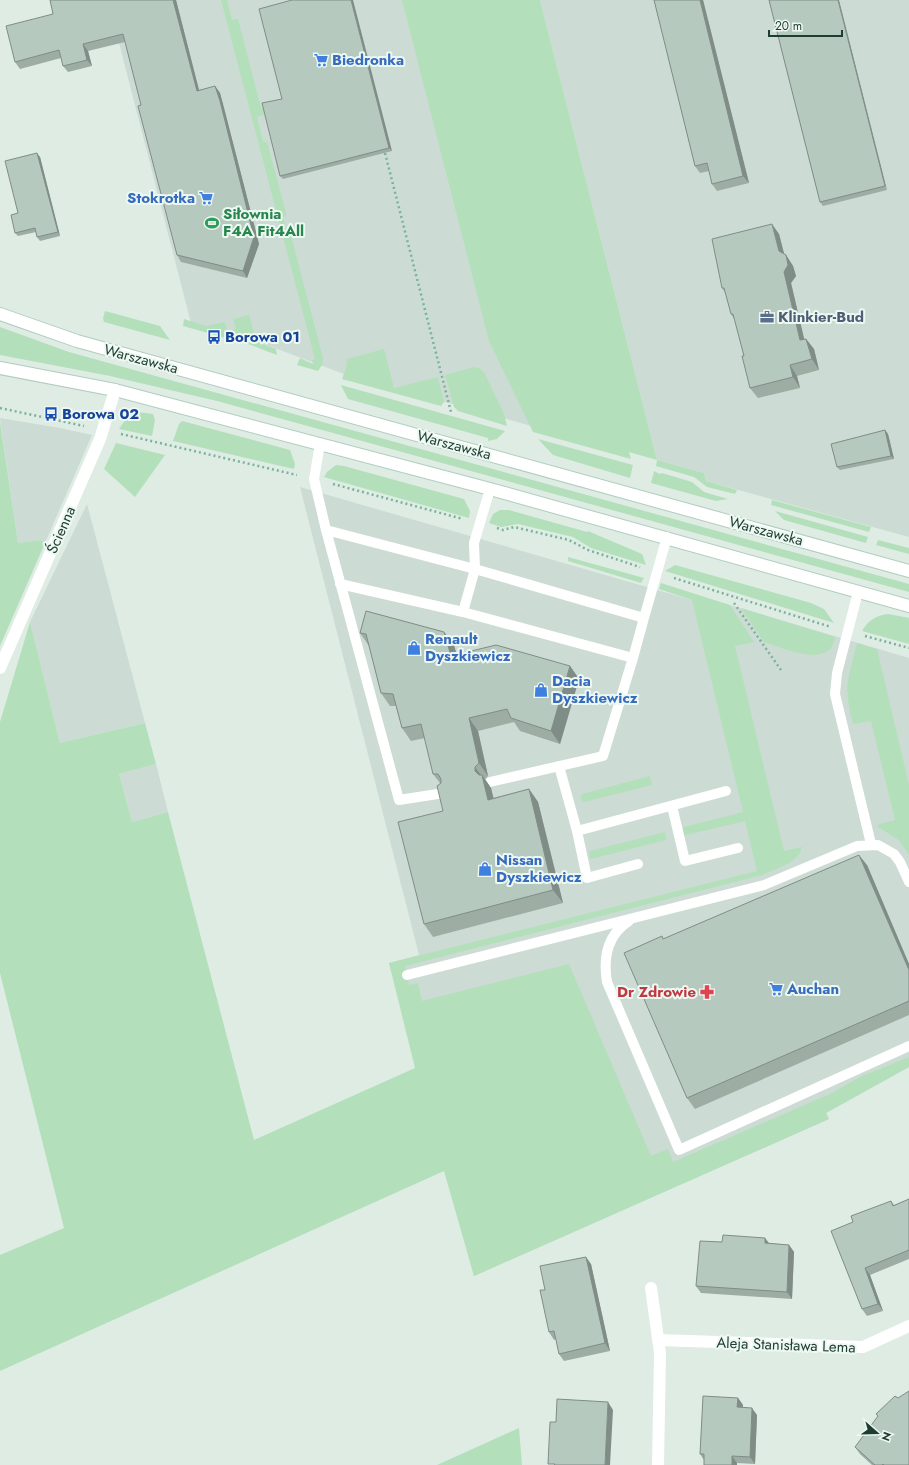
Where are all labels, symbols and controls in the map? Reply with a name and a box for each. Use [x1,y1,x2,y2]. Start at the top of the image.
scale bar [769,12,842,38]
text: 20 m [775,17,802,35]
place label: Biedronka [332,49,404,71]
supermarket icon: Biedronka [313,52,329,68]
place label: Stokrotka [127,187,195,209]
supermarket icon: Stokrotka [198,190,214,206]
place label: Siłownia F4A Fit4All [223,203,304,242]
sports icon: Siłownia F4A Fit4All [204,215,220,231]
place label: Klinkier-Bud [778,306,864,328]
office icon: Klinkier-Bud [759,309,775,325]
place label: Borowa 01 [225,326,300,348]
bus stop icon: Borowa 01 [206,329,222,345]
street label: Warszawska [102,339,180,379]
place label: Borowa 02 [62,403,139,425]
bus stop icon: Borowa 02 [43,406,59,422]
street label: Warszawska [415,425,493,465]
street label: Ścienna [41,503,81,557]
street label: Warszawska [727,511,805,551]
place label: Renault Dyszkiewicz [425,628,511,667]
shop icon: Renault Dyszkiewicz [406,640,422,656]
place label: Dacia Dyszkiewicz [552,670,638,709]
shop icon: Dacia Dyszkiewicz [533,682,549,698]
place label: Nissan Dyszkiewicz [496,849,582,888]
shop icon: Nissan Dyszkiewicz [477,861,493,877]
place label: Auchan [786,978,839,1000]
place label: Dr Zdrowie [617,981,696,1003]
supermarket icon: Auchan [768,981,784,997]
pharmacy icon: Dr Zdrowie [699,984,715,1000]
street label: Aleja Stanisława Lema [716,1332,856,1358]
north arrow [857,1413,897,1453]
text: N [877,1430,895,1443]

